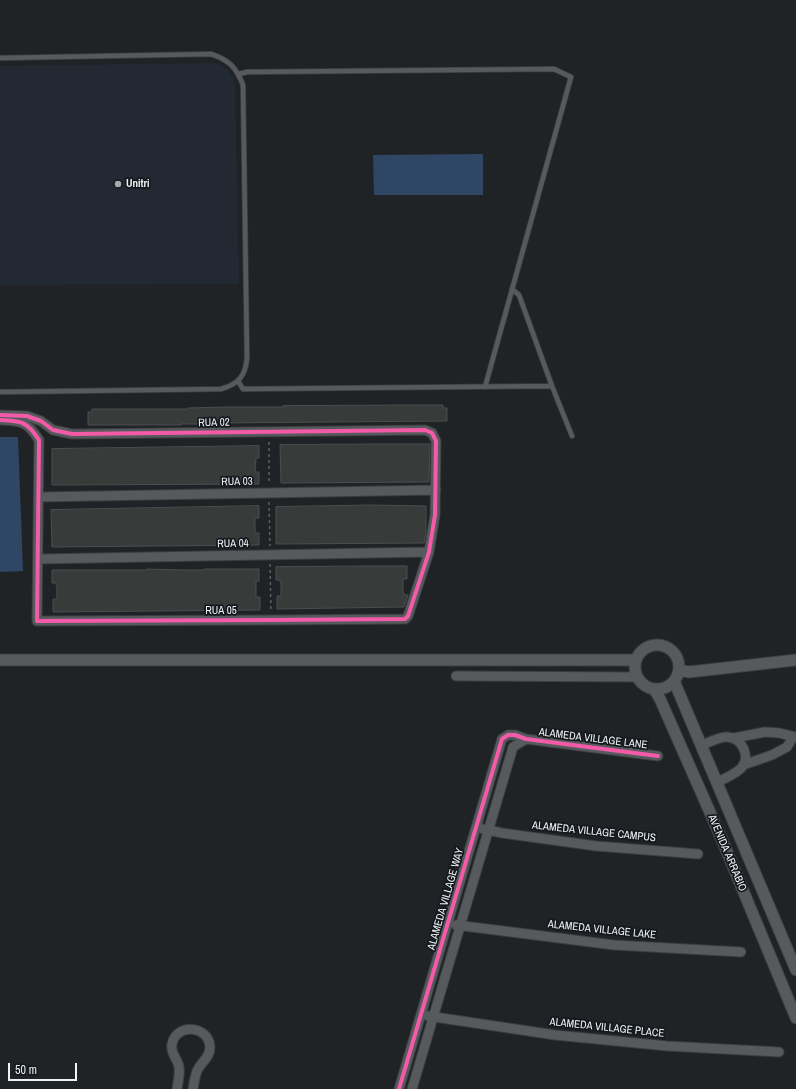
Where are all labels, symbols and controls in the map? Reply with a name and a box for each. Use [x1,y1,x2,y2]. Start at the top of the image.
place label: Unitri [126,177,150,191]
marker: Unitri [113,179,123,189]
street label: RUA 02 [198,416,230,430]
street label: RUA 03 [221,475,253,489]
street label: RUA 04 [217,537,249,551]
street label: RUA 05 [205,604,237,618]
street label: ALAMEDA VILLAGE LANE [538,726,648,752]
street label: AVENIDA ARRABIO [705,813,749,893]
street label: ALAMEDA VILLAGE CAMPUS [531,819,657,845]
street label: ALAMEDA VILLAGE WAY [425,847,467,951]
street label: ALAMEDA VILLAGE LAKE [547,918,657,942]
street label: ALAMEDA VILLAGE PLACE [549,1015,665,1041]
scale bar [10,1055,79,1081]
text: 50 m [15,1062,37,1078]

